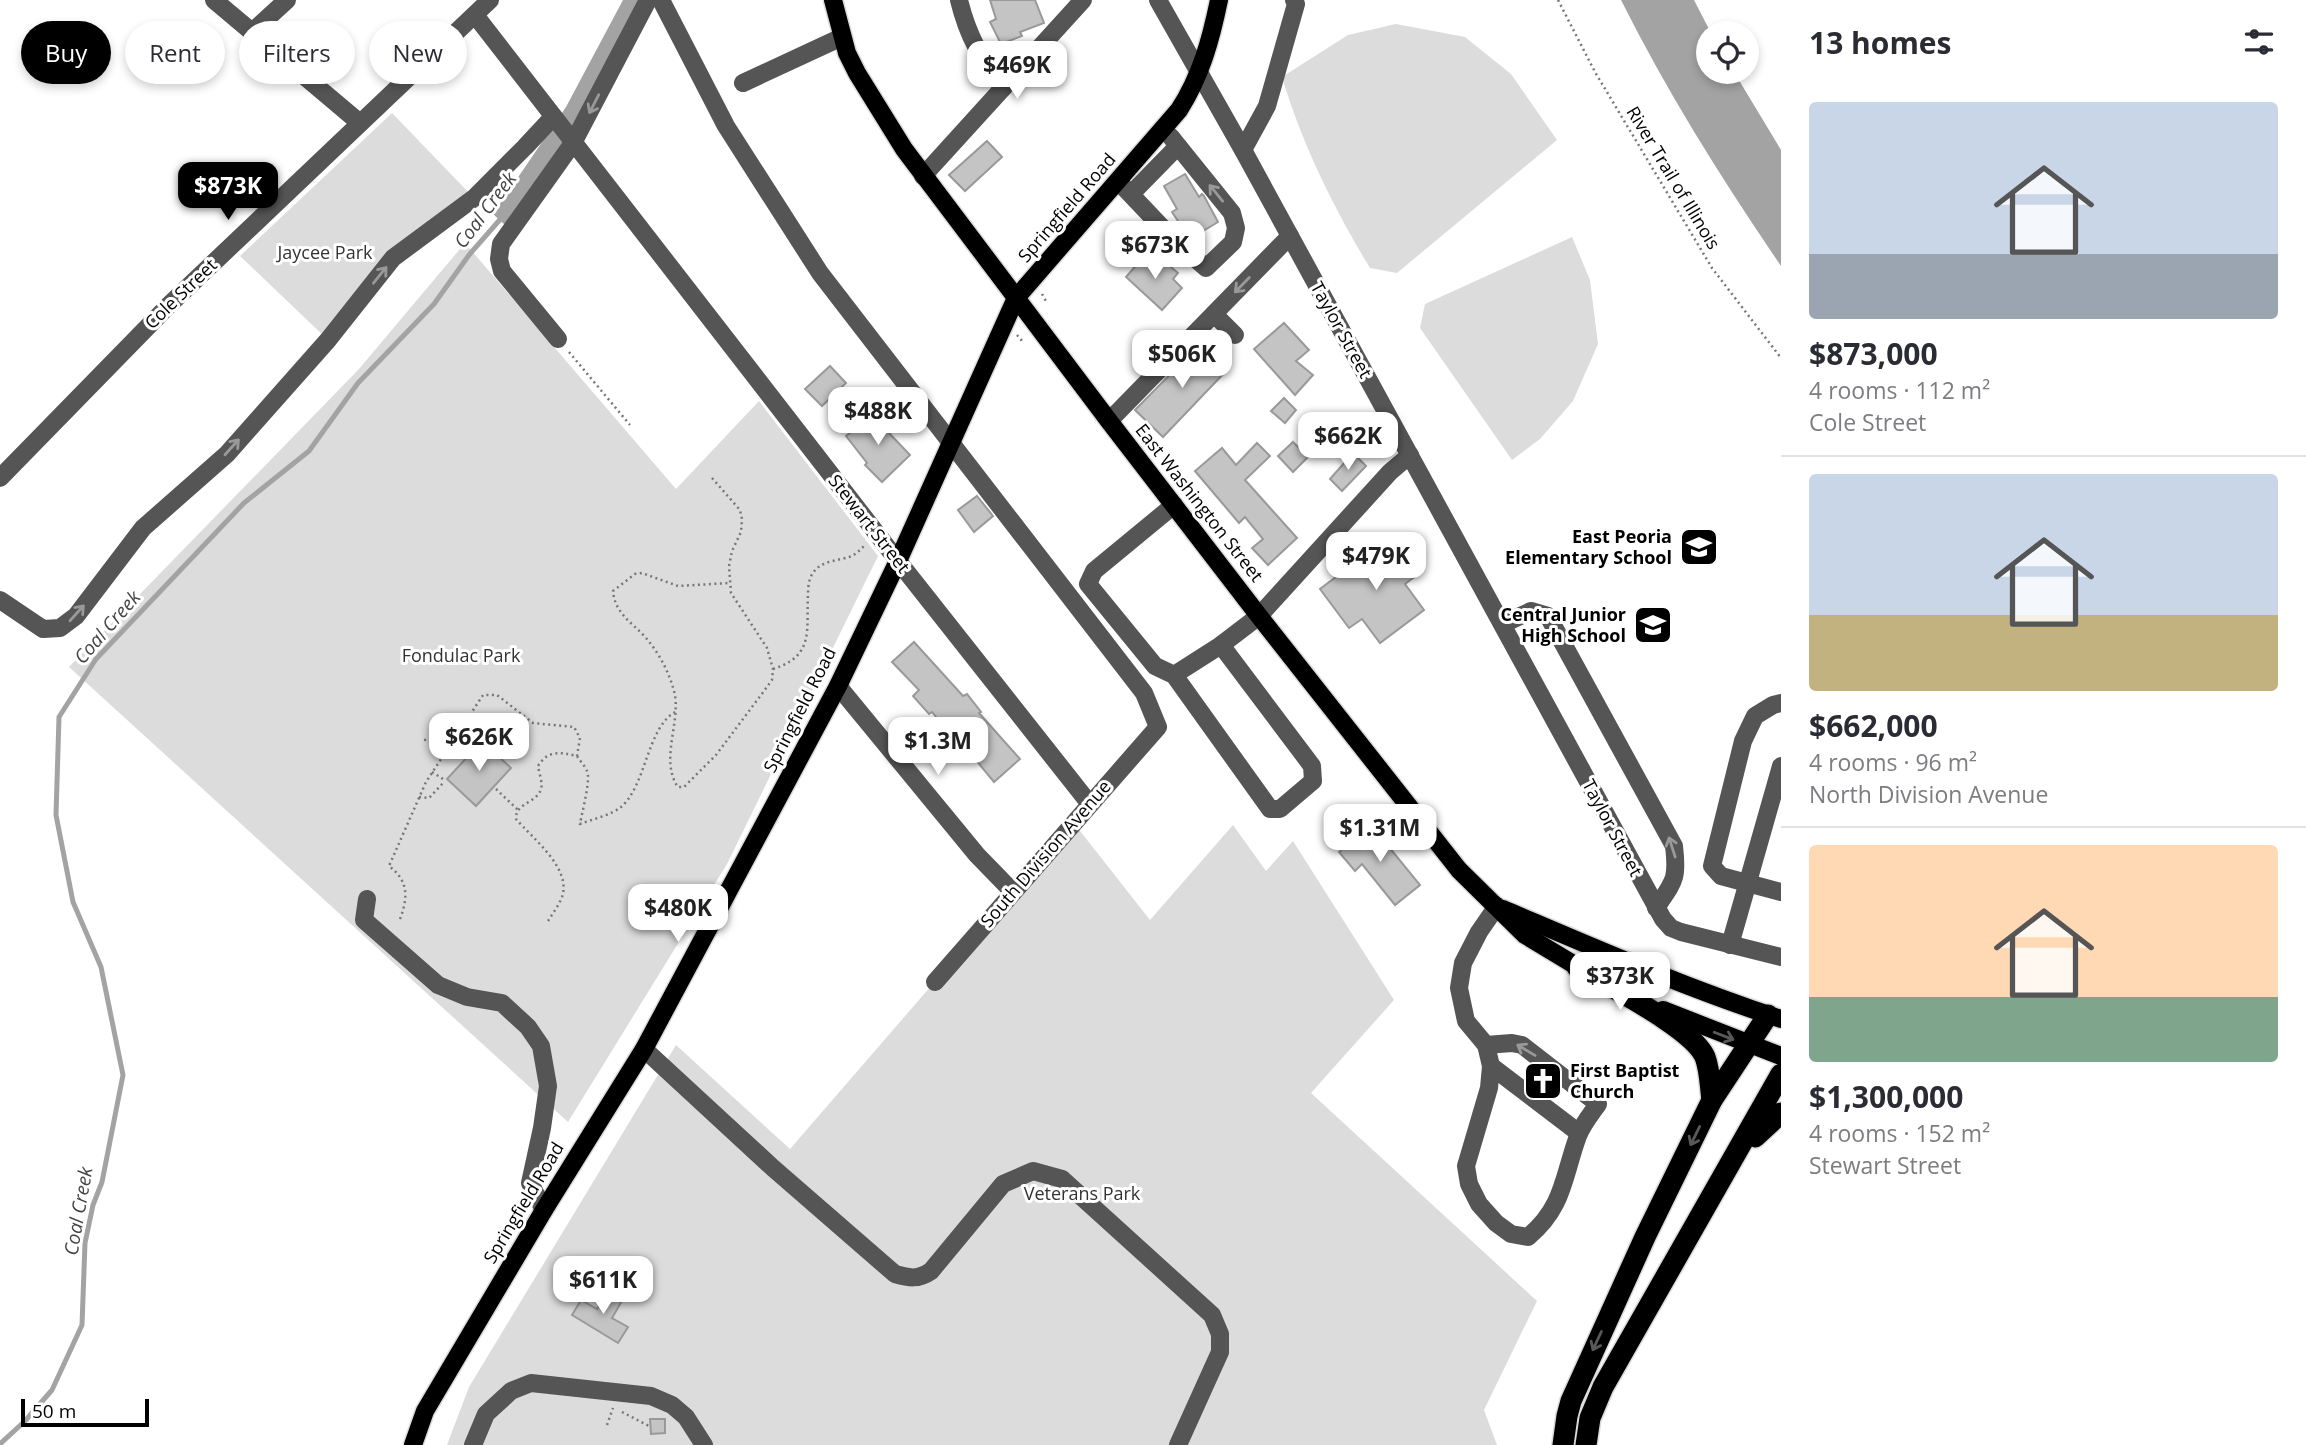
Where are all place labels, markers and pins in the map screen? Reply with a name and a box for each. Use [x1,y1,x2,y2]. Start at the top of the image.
pin: $469K [968,42,1066,101]
pin: $873K [179,162,277,222]
pin: $673K [1106,222,1204,281]
pin: $506K [1133,330,1231,390]
pin: $488K [829,388,927,447]
pin: $662K [1299,412,1397,472]
place label: East Peoria Elementary School [1505,524,1672,569]
school or university icon: East Peoria Elementary School [1678,526,1720,568]
pin: $479K [1327,532,1425,592]
place label: Central Junior High School [1501,602,1626,647]
school or university icon: Central Junior High School [1632,604,1674,646]
pin: $626K [430,714,528,773]
pin: $1.3M [889,718,987,777]
pin: $1.31M [1323,804,1437,864]
pin: $480K [629,884,727,944]
pin: $373K [1571,953,1669,1012]
place label: First Baptist Church [1570,1058,1680,1103]
church icon: First Baptist Church [1522,1060,1564,1102]
pin: $611K [554,1256,652,1316]

